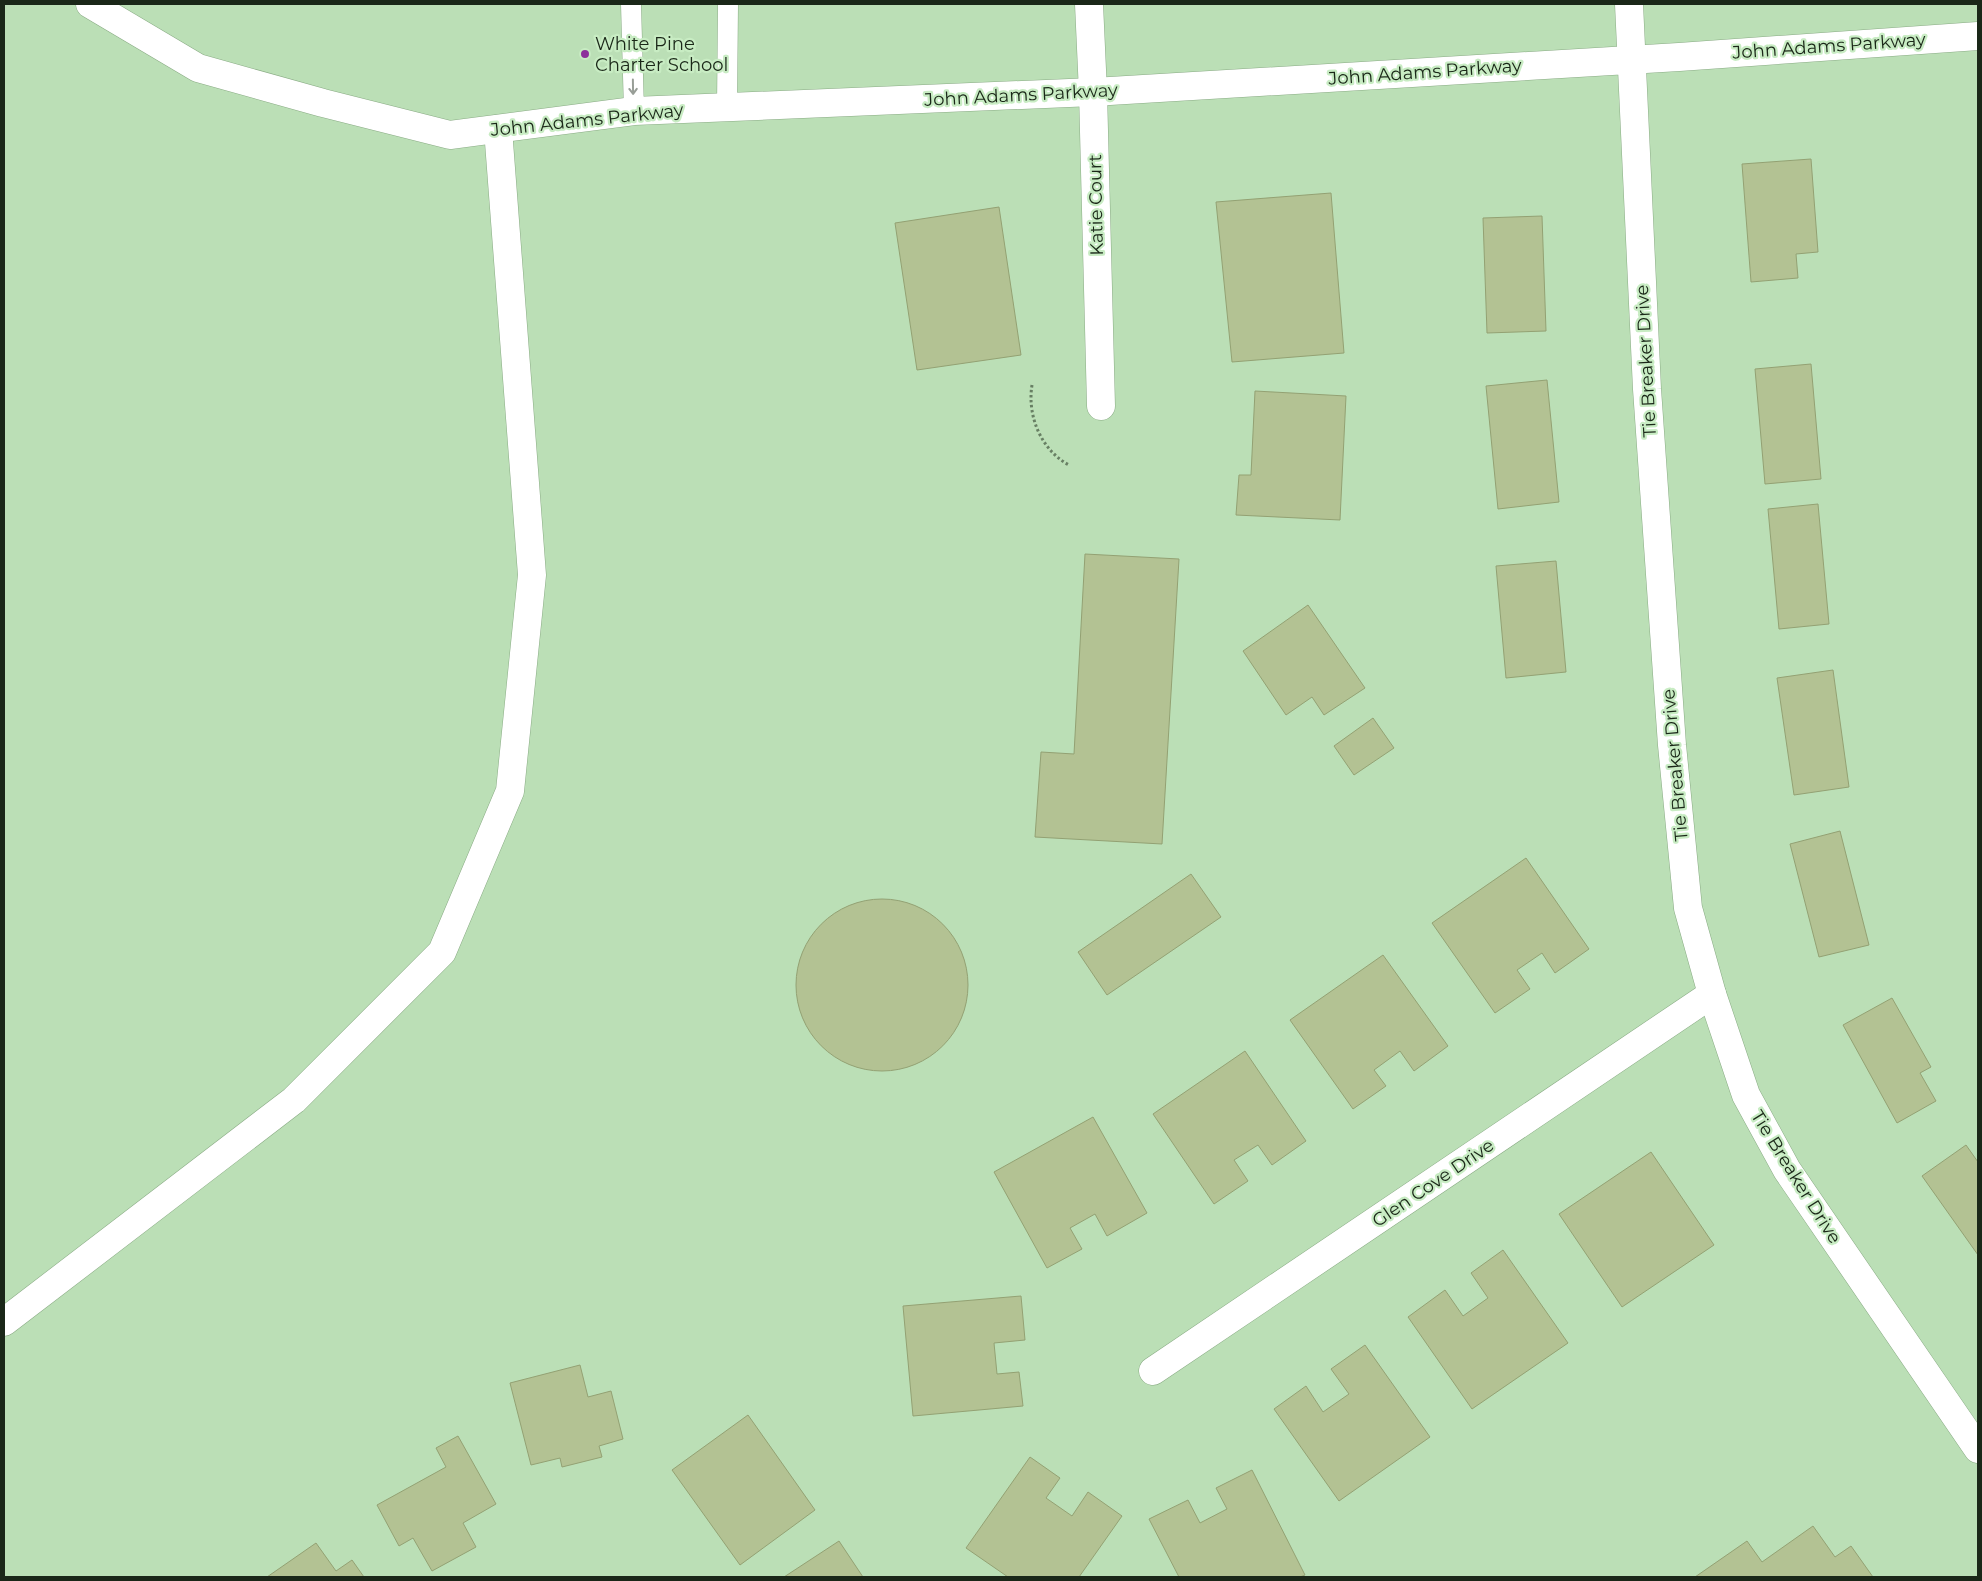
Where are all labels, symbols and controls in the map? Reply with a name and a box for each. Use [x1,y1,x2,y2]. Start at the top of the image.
street label: John Adams Parkway [1731,28,1927,64]
place label: White Pine Charter School [595,33,728,76]
marker: White Pine Charter School [579,48,591,60]
street label: John Adams Parkway [1327,54,1523,90]
one-way arrow [628,79,638,95]
street label: John Adams Parkway [923,79,1119,111]
street label: John Adams Parkway [489,99,685,141]
street label: Katie Court [1084,154,1108,256]
street label: Tie Breaker Drive [1631,284,1661,438]
street label: Tie Breaker Drive [1657,688,1693,842]
street label: Tie Breaker Drive [1746,1106,1846,1248]
street label: Glen Cove Drive [1368,1134,1498,1232]

